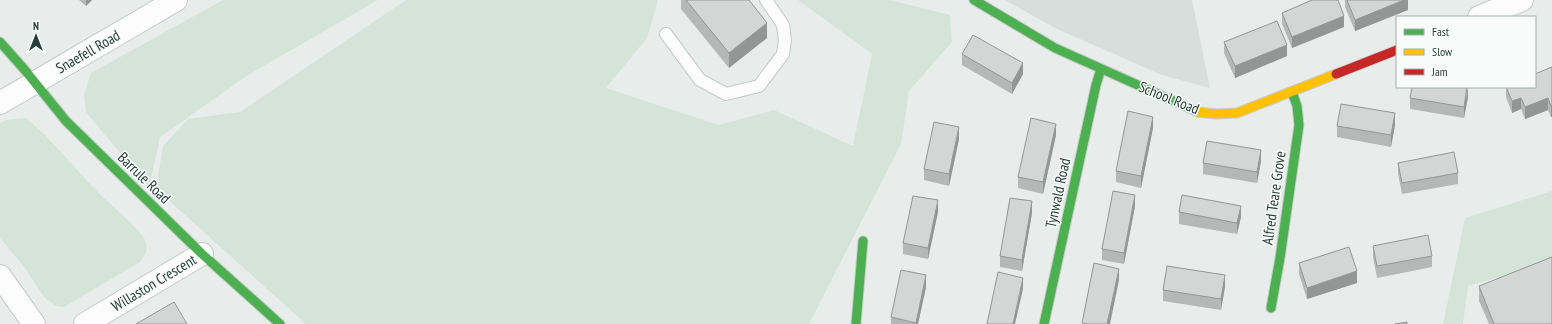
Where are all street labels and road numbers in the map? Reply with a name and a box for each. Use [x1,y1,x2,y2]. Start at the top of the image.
street label: Snaefell Road [52,26,123,78]
street label: School Road [1136,77,1202,118]
street label: Barrule Road [114,148,175,207]
street label: Alfred Teare Grove [1258,150,1290,246]
street label: Tynwald Road [1041,156,1074,230]
street label: Willaston Crescent [108,250,200,315]

